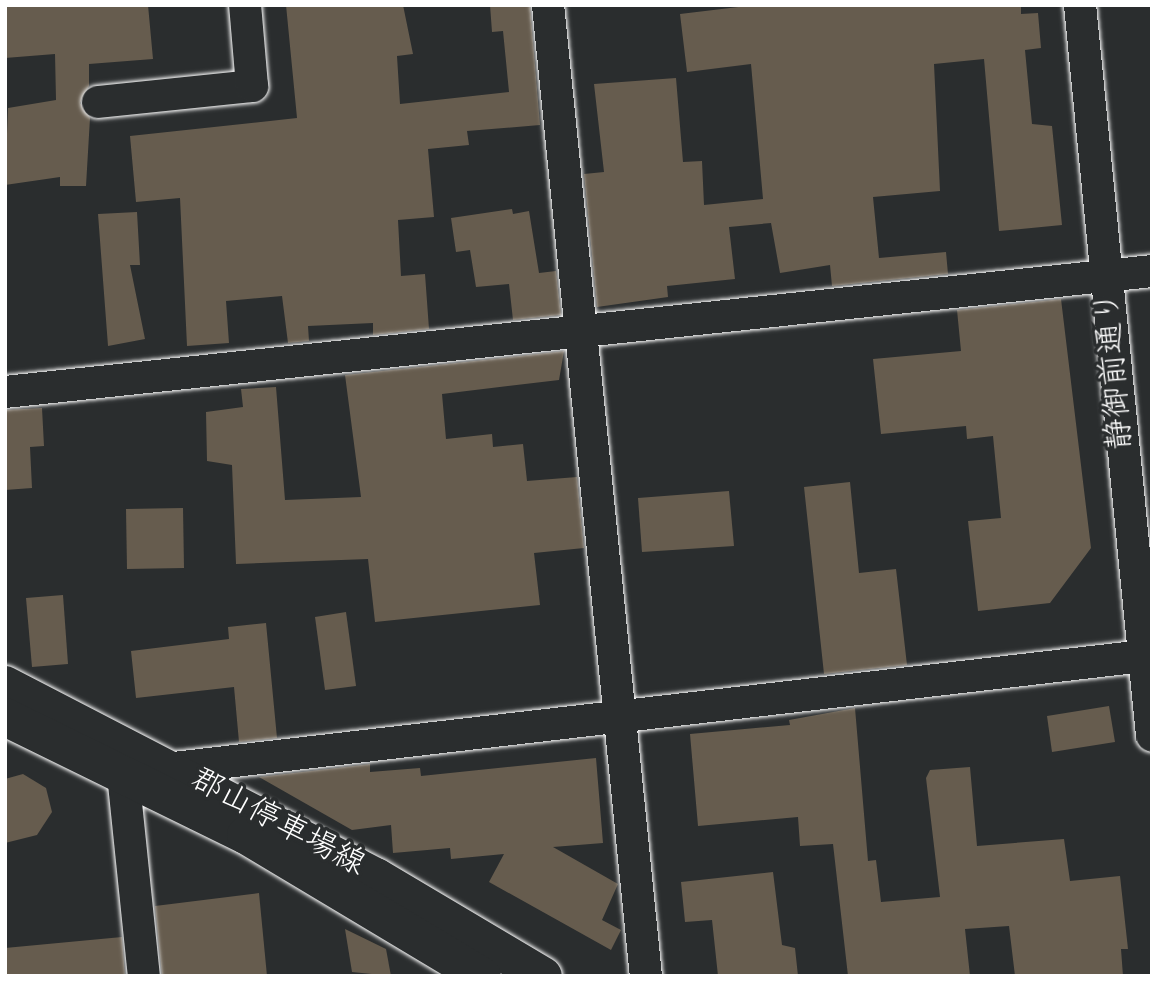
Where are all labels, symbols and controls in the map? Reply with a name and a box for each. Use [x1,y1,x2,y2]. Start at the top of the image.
street label: 静御前通り [1090,289,1142,451]
street label: 郡山停車場線 [183,762,371,886]

